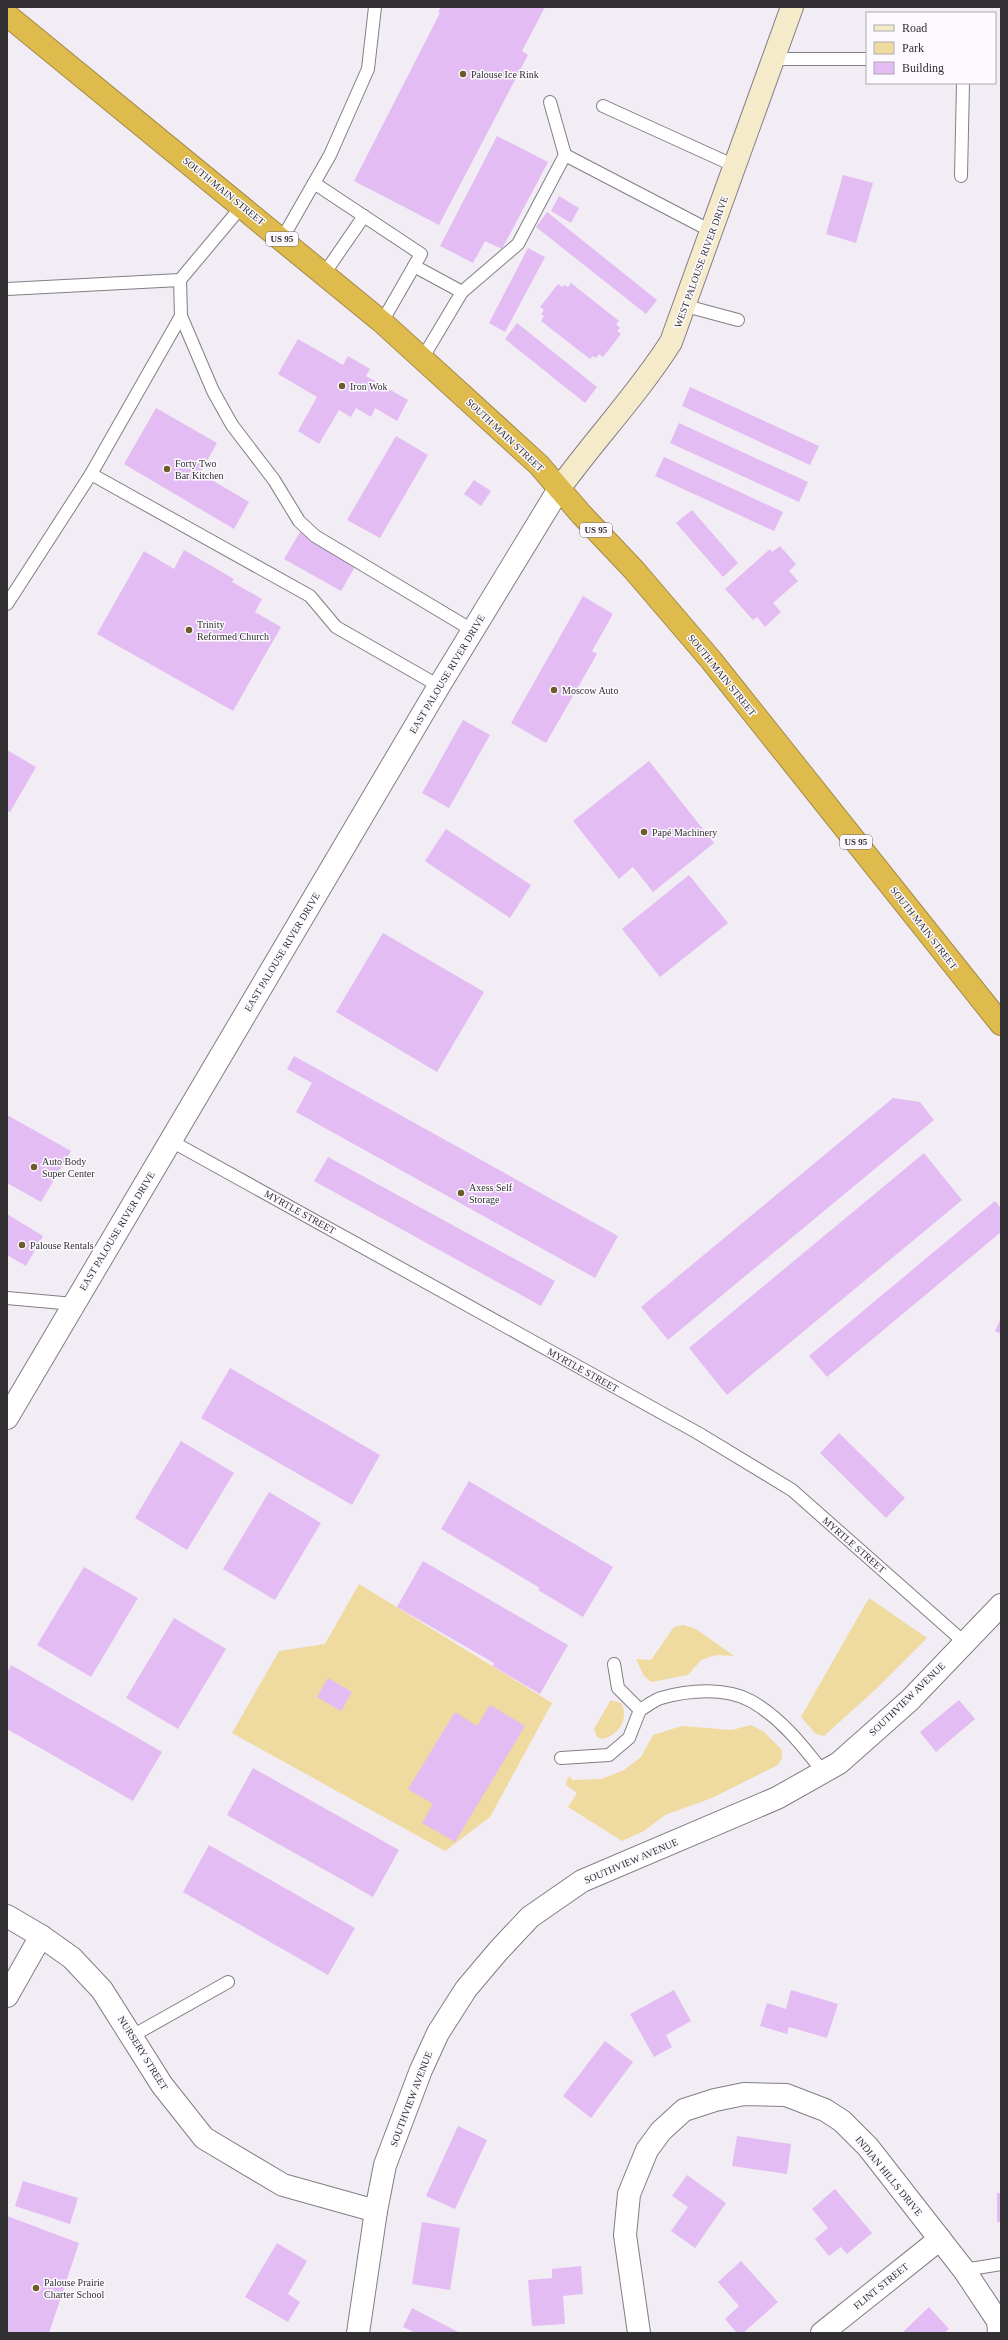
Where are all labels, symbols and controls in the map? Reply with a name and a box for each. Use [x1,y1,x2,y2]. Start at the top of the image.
legend [866,12,996,84]
text: Road [902,21,927,35]
text: Park [902,41,924,55]
text: Building [902,61,944,75]
marker: Palouse Ice Rink [458,69,468,79]
place label: Palouse Ice Rink [471,69,539,80]
street label: SOUTH MAIN STREET [181,155,267,227]
street label: WEST PALOUSE RIVER DRIVE [672,195,730,329]
road number: US 95 [266,232,298,246]
marker: Iron Wok [337,381,347,391]
place label: Iron Wok [350,381,388,392]
street label: SOUTH MAIN STREET [464,396,546,474]
place label: Forty Two Bar Kitchen [175,458,224,481]
marker: Forty Two Bar Kitchen [162,464,172,474]
road number: US 95 [580,523,612,537]
street label: EAST PALOUSE RIVER DRIVE [407,612,487,736]
place label: Trinity Reformed Church [197,619,269,642]
marker: Trinity Reformed Church [184,625,194,635]
street label: SOUTH MAIN STREET [686,632,758,718]
marker: Moscow Auto [549,685,559,695]
place label: Moscow Auto [562,685,618,696]
marker: Papé Machinery [639,827,649,837]
place label: Papé Machinery [652,827,717,838]
road number: US 95 [840,835,872,849]
street label: SOUTH MAIN STREET [888,885,960,971]
street label: EAST PALOUSE RIVER DRIVE [242,890,322,1014]
place label: Auto Body Super Center [42,1156,95,1179]
marker: Auto Body Super Center [29,1162,39,1172]
street label: EAST PALOUSE RIVER DRIVE [77,1169,157,1293]
place label: Axess Self Storage [469,1182,513,1205]
street label: MYRTLE STREET [262,1188,338,1236]
marker: Axess Self Storage [456,1188,466,1198]
marker: Palouse Rentals [17,1240,27,1250]
place label: Palouse Rentals [30,1240,94,1251]
street label: MYRTLE STREET [545,1346,621,1394]
street label: MYRTLE STREET [820,1515,888,1575]
street label: SOUTHVIEW AVENUE [867,1660,947,1738]
street label: SOUTHVIEW AVENUE [582,1836,680,1886]
street label: NURSERY STREET [116,2014,170,2092]
street label: SOUTHVIEW AVENUE [388,2050,434,2148]
street label: INDIAN HILLS DRIVE [853,2134,925,2218]
street label: FLINT STREET [851,2261,911,2311]
place label: Palouse Prairie Charter School [44,2277,105,2300]
marker: Palouse Prairie Charter School [31,2283,41,2293]

